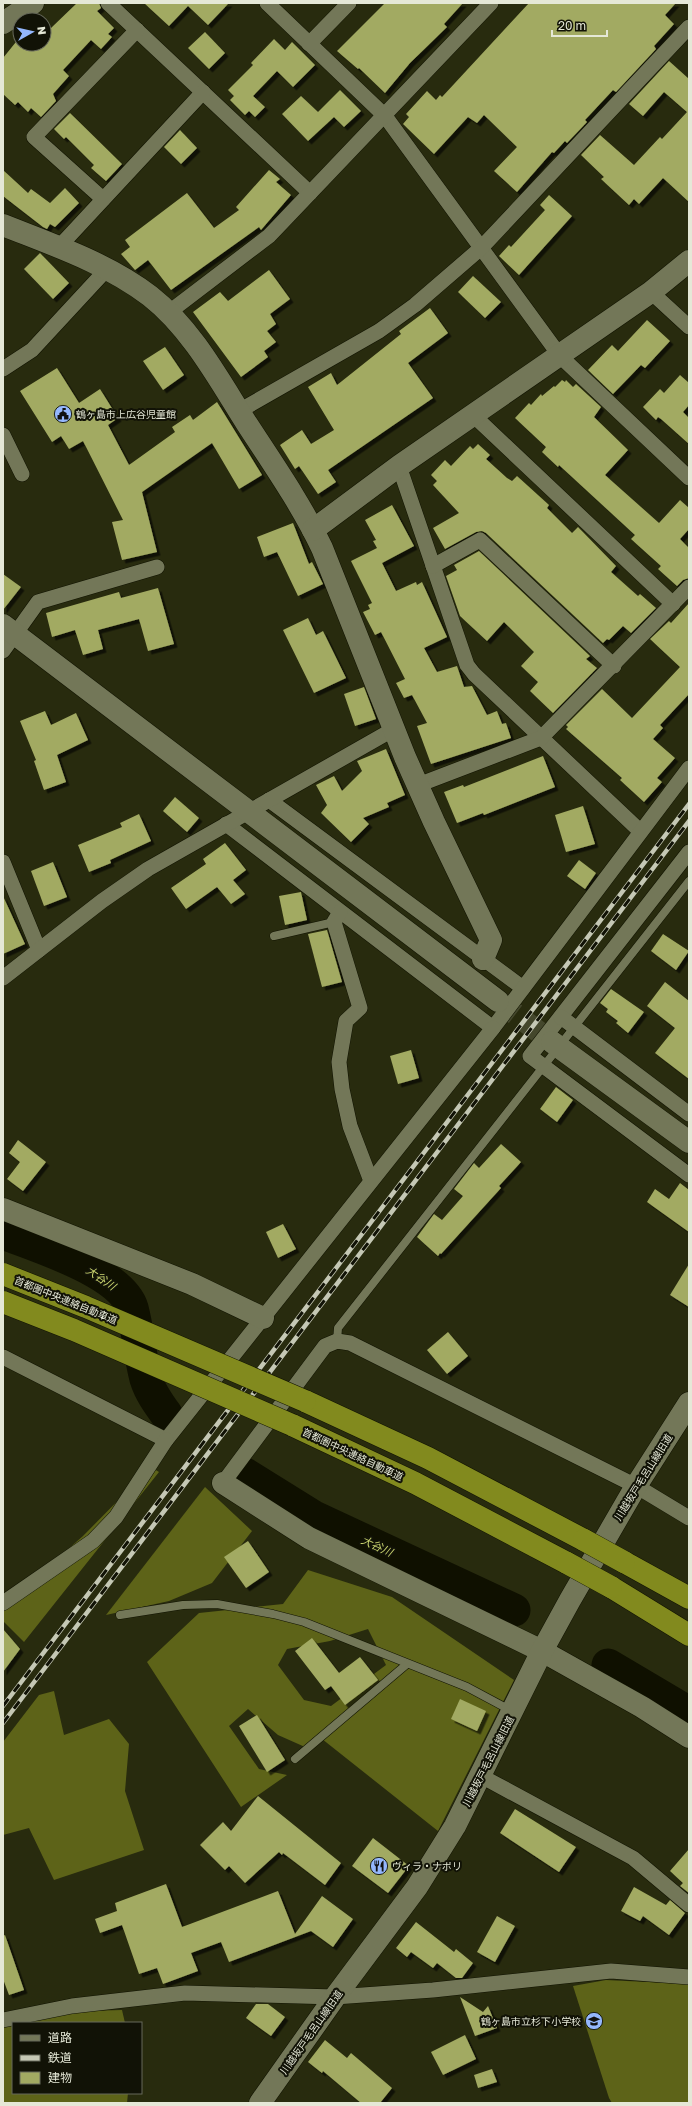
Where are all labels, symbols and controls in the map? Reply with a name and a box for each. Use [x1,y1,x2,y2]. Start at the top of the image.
north arrow [12,12,52,52]
scale bar [552,12,607,38]
text: 20 m [558,18,586,33]
text: N [35,25,49,36]
public building icon: 鶴ヶ島市上広谷児童館 [53,404,73,424]
place label: 鶴ヶ島市上広谷児童館 [76,408,176,420]
water label: 大谷川 [84,1263,119,1293]
street label: 首都圏中央連絡自動車道 [13,1274,119,1326]
street label: 首都圏中央連絡自動車道 [301,1425,405,1483]
street label: 川越坂戸毛呂山線旧道 [611,1431,675,1523]
water label: 大谷川 [360,1533,396,1559]
street label: 川越坂戸毛呂山線旧道 [460,1714,516,1808]
restaurant icon: ヴィラ・ナポリ [369,1856,389,1876]
place label: ヴィラ・ナポリ [392,1860,462,1872]
street label: 川越坂戸毛呂山線旧道 [277,1988,345,2076]
school or university icon: 鶴ヶ島市立杉下小学校 [584,2011,604,2031]
place label: 鶴ヶ島市立杉下小学校 [481,2015,581,2027]
legend [12,2022,142,2094]
text: 道路 [48,2030,72,2045]
text: 鉄道 [48,2050,72,2065]
text: 建物 [48,2070,72,2085]

